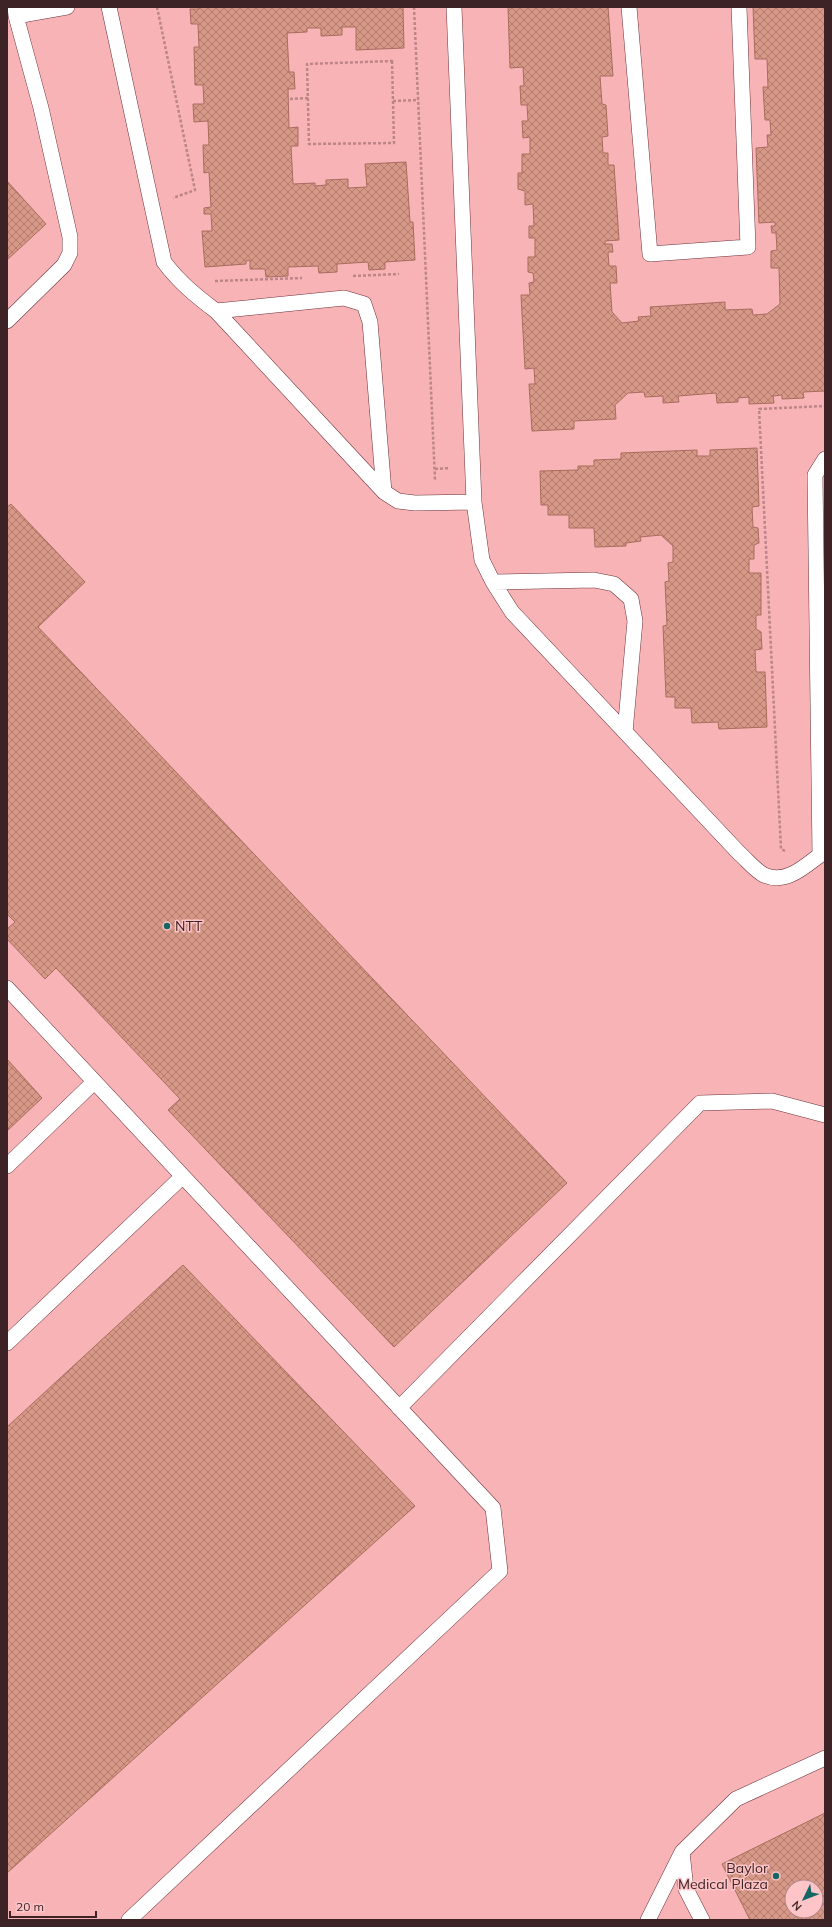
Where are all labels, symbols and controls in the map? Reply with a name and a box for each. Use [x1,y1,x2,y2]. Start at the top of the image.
place label: NTT [175,917,203,935]
marker: NTT [162,921,172,931]
place label: Baylor Medical Plaza [678,1859,769,1893]
marker: Baylor Medical Plaza [771,1871,781,1881]
north arrow [784,1879,824,1919]
scale bar [10,1893,96,1919]
text: N [789,1898,805,1914]
text: 20 m [16,1899,44,1914]

